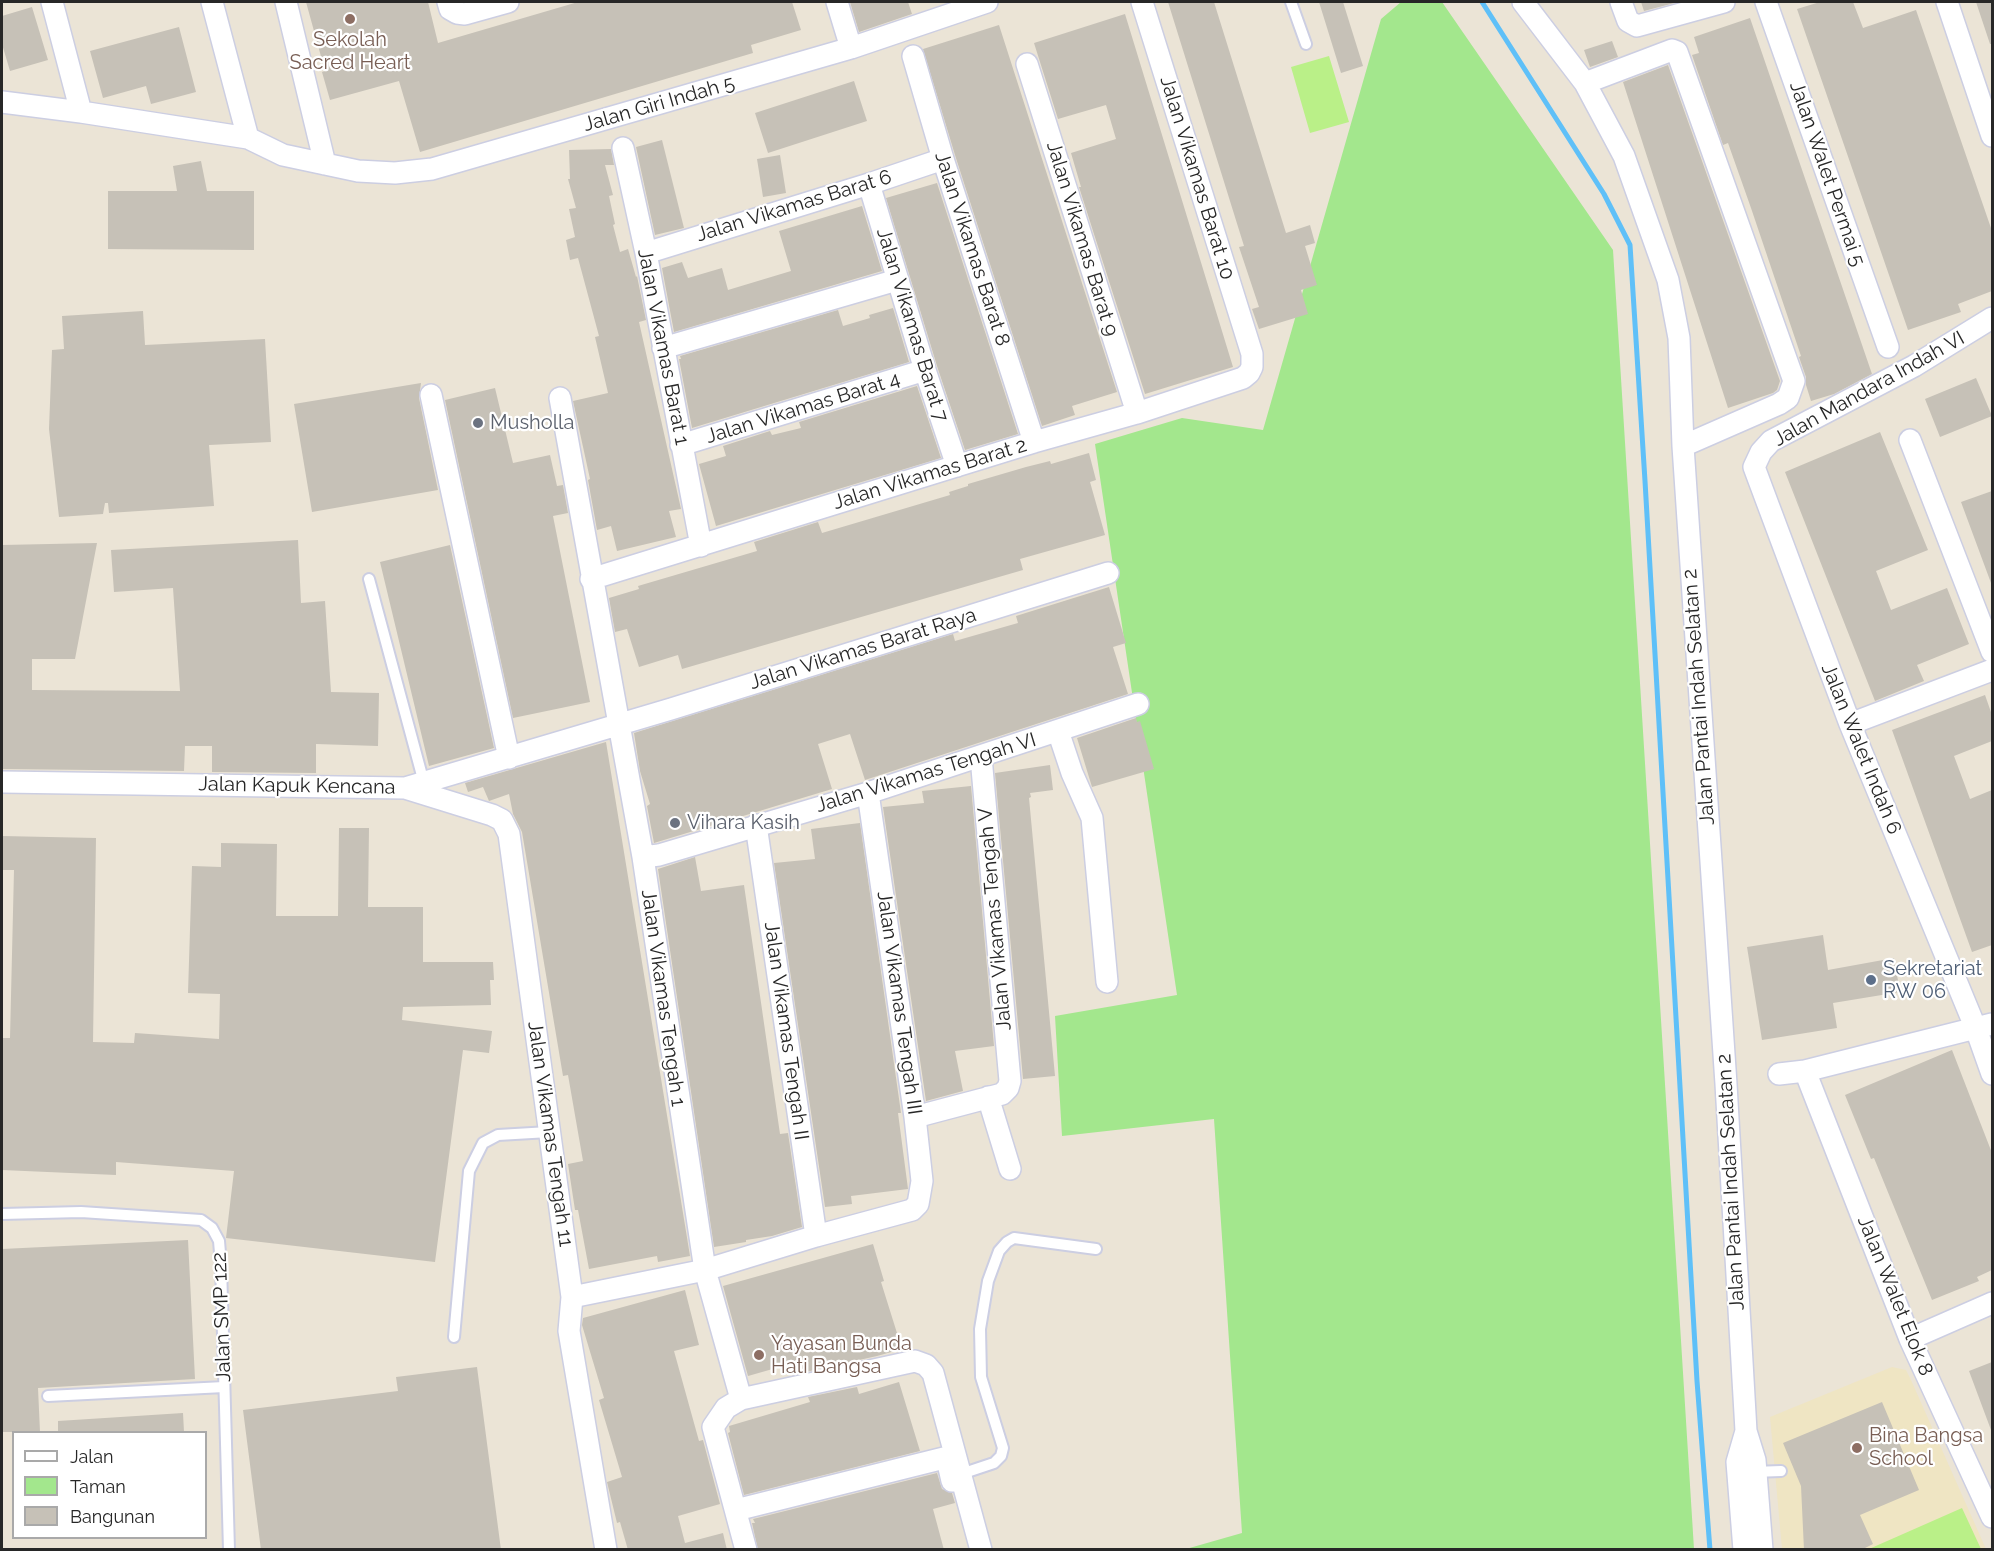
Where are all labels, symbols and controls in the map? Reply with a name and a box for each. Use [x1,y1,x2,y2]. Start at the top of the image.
marker: Sekolah Sacred Heart [343,12,357,26]
place label: Sekolah Sacred Heart [290,28,410,75]
street label: Jalan Giri Indah 5 [581,71,737,137]
street label: Jalan Vikamas Barat 10 [1155,73,1239,283]
street label: Jalan Walet Permai 5 [1784,78,1870,270]
street label: Jalan Vikamas Barat 9 [1041,139,1123,339]
street label: Jalan Vikamas Barat 8 [929,149,1015,349]
street label: Jalan Vikamas Barat 6 [694,165,894,247]
street label: Jalan Vikamas Barat 7 [871,225,953,425]
street label: Jalan Vikamas Barat 1 [632,247,694,447]
street label: Jalan Mandara Indah VI [1769,326,1969,452]
street label: Jalan Vikamas Barat 4 [703,367,903,449]
place label: Musholla [490,411,574,435]
marker: Musholla [471,416,485,430]
street label: Jalan Vikamas Barat 2 [830,433,1030,515]
street label: Jalan Pantai Indah Selatan 2 [1678,568,1720,826]
street label: Jalan Vikamas Barat Raya [747,603,979,695]
street label: Jalan Walet Indah 6 [1816,660,1906,838]
street label: Jalan Vikamas Tengah VI [813,728,1039,818]
street label: Jalan Kapuk Kencana [198,772,396,800]
street label: Jalan Vikamas Tengah V [973,806,1017,1032]
place label: Vihara Kasih [687,811,800,835]
marker: Vihara Kasih [668,816,682,830]
street label: Jalan Vikamas Tengah 1 [636,888,690,1108]
street label: Jalan Vikamas Tengah III [871,890,927,1116]
street label: Jalan Vikamas Tengah II [759,920,813,1142]
place label: Sekretariat RW 06 [1883,957,1982,1004]
marker: Sekretariat RW 06 [1864,973,1878,987]
street label: Jalan Vikamas Tengah 11 [522,1020,578,1248]
street label: Jalan Pantai Indah Selatan 2 [1712,1053,1750,1311]
street label: Jalan Walet Elok 8 [1852,1213,1938,1379]
street label: Jalan SMP 122 [208,1252,236,1382]
place label: Yayasan Bunda Hati Bangsa [771,1332,912,1379]
marker: Yayasan Bunda Hati Bangsa [752,1348,766,1362]
place label: Bina Bangsa School [1869,1424,1983,1471]
legend [12,1431,207,1539]
marker: Bina Bangsa School [1850,1441,1864,1455]
text: Jalan [70,1446,114,1467]
text: Taman [70,1476,126,1497]
text: Bangunan [70,1506,155,1527]

